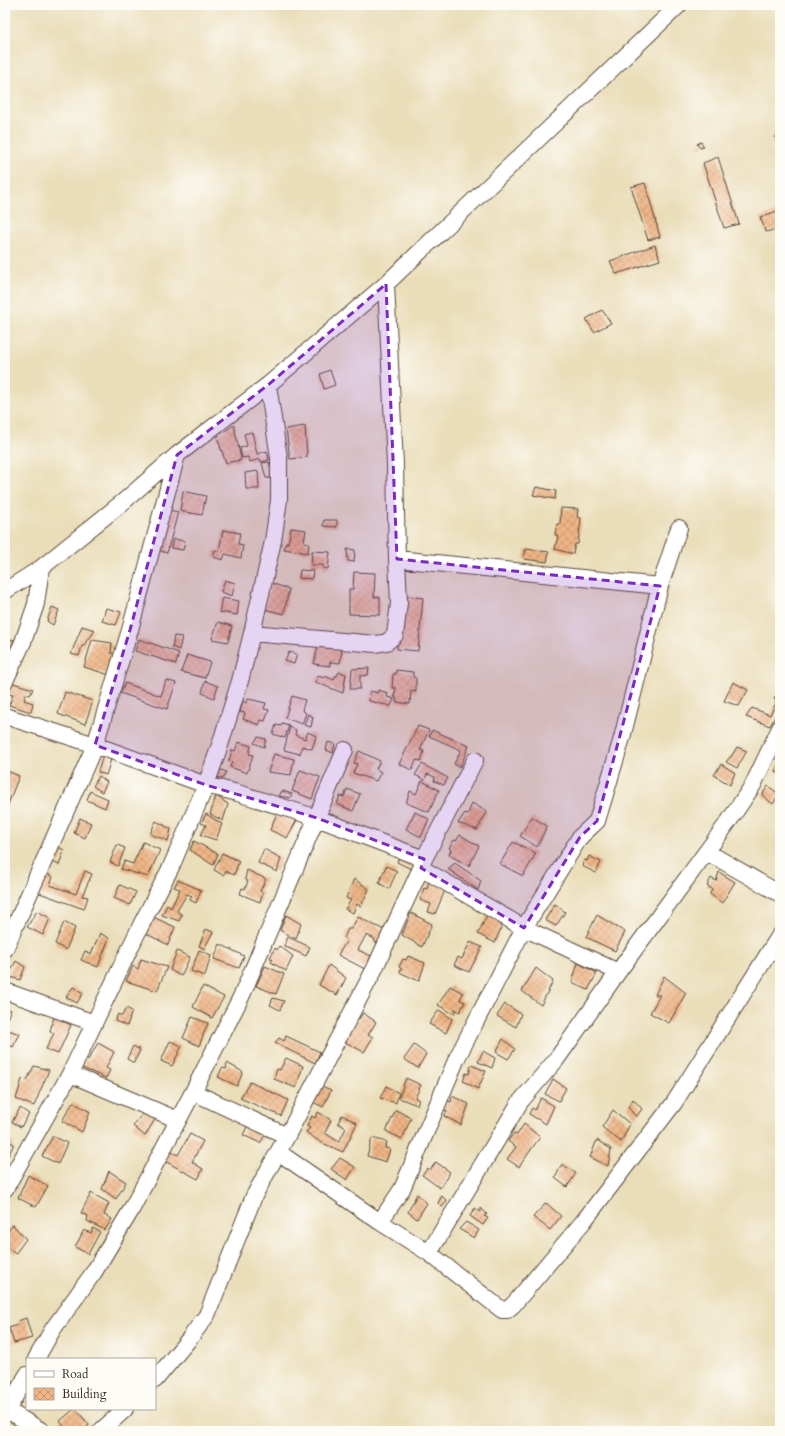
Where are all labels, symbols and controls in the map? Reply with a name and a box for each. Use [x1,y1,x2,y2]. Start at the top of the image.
legend [26,1358,156,1410]
text: Road [62,1366,89,1382]
text: Building [62,1386,107,1402]

